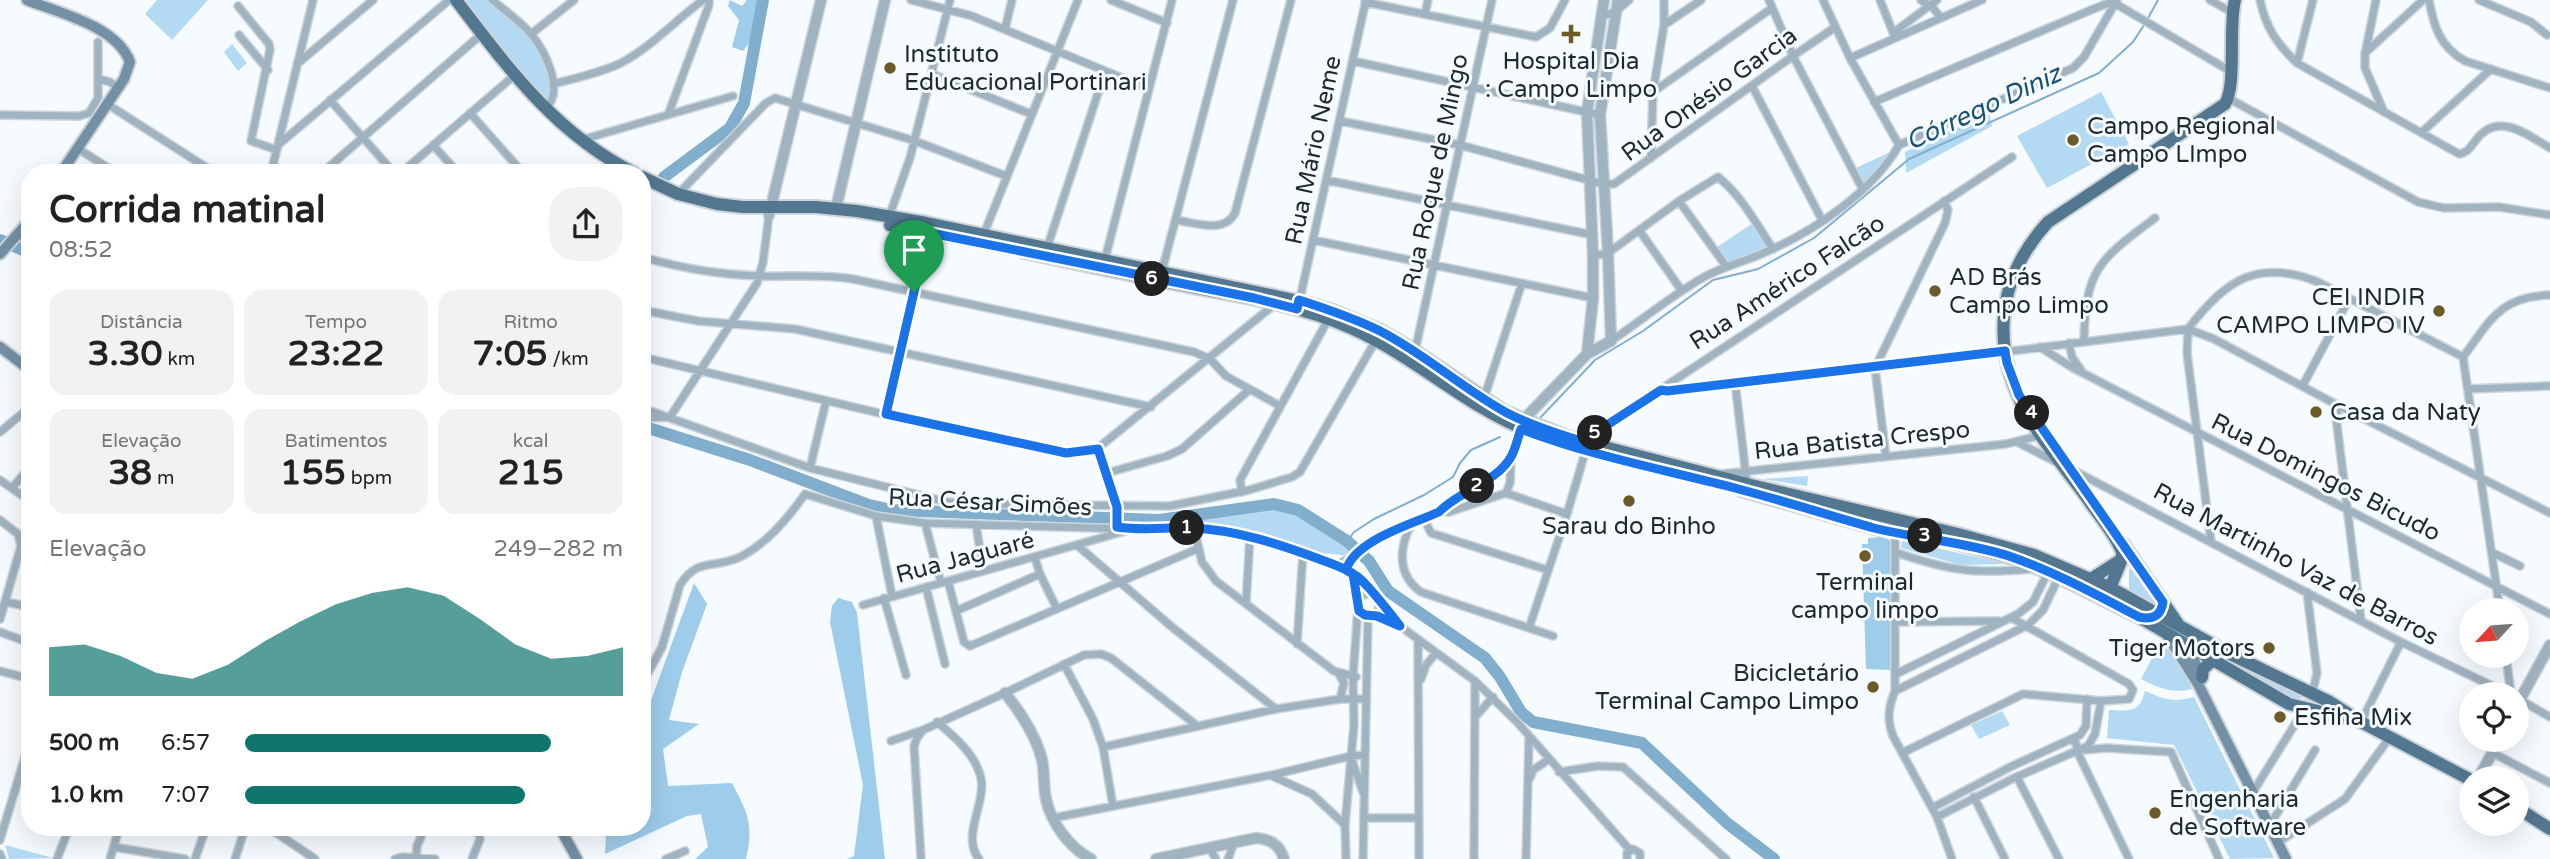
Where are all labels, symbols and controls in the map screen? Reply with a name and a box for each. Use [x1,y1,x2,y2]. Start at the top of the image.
street label: Rua Onésio Garcia [1616,21,1803,168]
marker: Hospital Dia : Campo Limpo [1561,24,1581,44]
place label: Instituto Educacional Portinari [904,40,1147,97]
place label: Hospital Dia : Campo Limpo [1485,47,1657,104]
street label: Rua Roque de Mingo [1396,51,1475,293]
street label: Rua Mário Neme [1279,53,1348,247]
water label: Córrego Diniz [1901,57,2068,157]
marker: Instituto Educacional Portinari [882,60,898,76]
place label: Campo Regional Campo LImpo [2087,112,2276,169]
marker: Campo Regional Campo LImpo [2065,132,2081,148]
text: Corrida matinal [49,187,325,233]
button: share [549,187,623,261]
street label: Rua Américo Falcão [1684,209,1890,356]
pin [884,220,944,292]
icon: arrive [895,231,933,269]
text: 08:52 [49,236,113,264]
pin: 6 [1134,262,1170,296]
place label: AD Brás Campo Limpo [1949,263,2109,320]
text: 6 [1146,267,1157,289]
marker: AD Brás Campo Limpo [1927,283,1943,299]
place label: CEI INDIR CAMPO LIMPO IV [2216,283,2425,340]
marker: CEI INDIR CAMPO LIMPO IV [2431,303,2447,319]
text: Distância [100,311,183,333]
text: Tempo [305,311,367,333]
text: Ritmo [503,311,558,333]
text: 3.30 [87,333,162,375]
text: 23:22 [287,333,385,375]
text: 7:05 [473,333,548,375]
text: km [162,348,195,370]
text: /km [548,348,589,370]
pin: 4 [2014,396,2050,430]
place label: Casa da Naty [2330,398,2481,427]
text: 4 [2026,401,2037,423]
marker: Casa da Naty [2308,404,2324,420]
street label: Rua Domingos Bicudo [2206,407,2445,548]
street label: Rua Batista Crespo [1753,415,1971,466]
pin: 5 [1578,416,1612,450]
text: 5 [1589,421,1600,443]
text: Elevação [101,430,182,452]
text: Batimentos [285,430,387,452]
text: kcal [513,430,549,452]
text: 38 [108,452,152,494]
text: 155 [280,452,346,494]
text: 215 [498,452,564,494]
text: m [152,467,175,489]
text: bpm [346,467,392,489]
pin: 2 [1460,468,1494,504]
text: 2 [1471,474,1482,496]
street label: Rua Martinho Vaz de Barros [2148,477,2443,652]
street label: Rua César Simões [887,483,1093,522]
marker: Sarau do Binho [1621,493,1637,509]
pin: 1 [1170,510,1204,546]
place label: Sarau do Binho [1542,512,1716,541]
text: 1 [1181,516,1192,538]
pin: 3 [1908,518,1942,554]
text: 3 [1919,524,1930,546]
street label: Rua Jaguaré [893,525,1037,590]
text: Elevação [49,535,146,563]
text: 249–282 m [494,535,623,563]
marker: Terminal campo limpo [1857,548,1873,564]
place label: Terminal campo limpo [1791,568,1939,625]
north arrow [2459,598,2529,668]
map controls [2459,598,2529,836]
place label: Tiger Motors [2109,634,2255,663]
marker: Tiger Motors [2261,640,2277,656]
place label: Bicicletário Terminal Campo Limpo [1595,659,1859,716]
marker: Bicicletário Terminal Campo Limpo [1865,679,1881,695]
button: locate [2459,682,2529,752]
place label: Esfiha Mix [2294,703,2412,732]
marker: Esfiha Mix [2272,709,2288,725]
text: 500 m [49,729,119,757]
text: 6:57 [161,729,210,757]
button: layers [2459,766,2529,836]
text: 1.0 km [49,781,124,809]
text: 7:07 [161,781,210,809]
place label: Engenharia de Software [2169,785,2306,842]
marker: Engenharia de Software [2147,805,2163,821]

